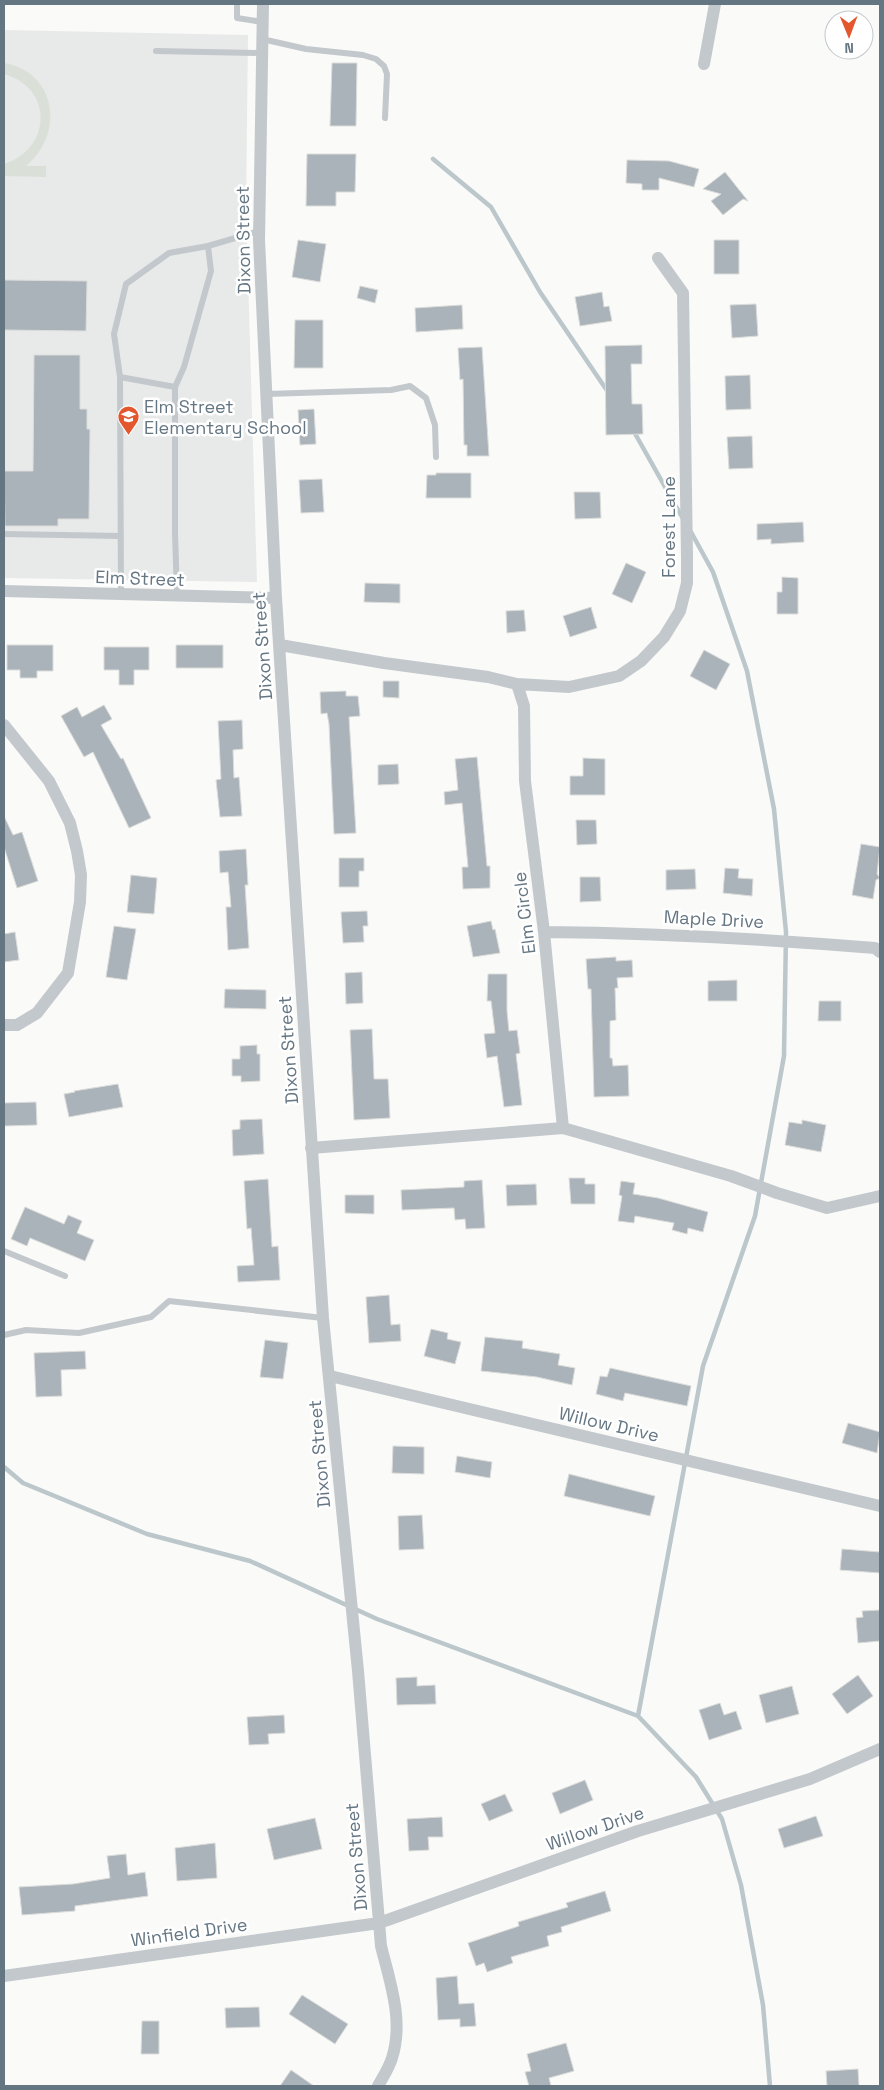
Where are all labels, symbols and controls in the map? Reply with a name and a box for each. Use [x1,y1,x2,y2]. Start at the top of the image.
north arrow [824,10,874,60]
text: N [844,39,854,57]
street label: Dixon Street [231,186,255,294]
place label: Elm Street Elementary School [144,395,307,439]
school or university icon: Elm Street Elementary School [116,404,140,435]
street label: Forest Lane [657,476,680,578]
street label: Elm Street [95,565,185,591]
street label: Dixon Street [247,591,277,701]
street label: Elm Circle [508,870,540,956]
street label: Maple Drive [663,905,765,933]
street label: Dixon Street [273,995,303,1105]
street label: Dixon Street [303,1399,335,1509]
street label: Willow Drive [557,1401,661,1447]
street label: Willow Drive [543,1801,647,1855]
street label: Dixon Street [340,1802,372,1912]
street label: Winfield Drive [129,1912,249,1952]

